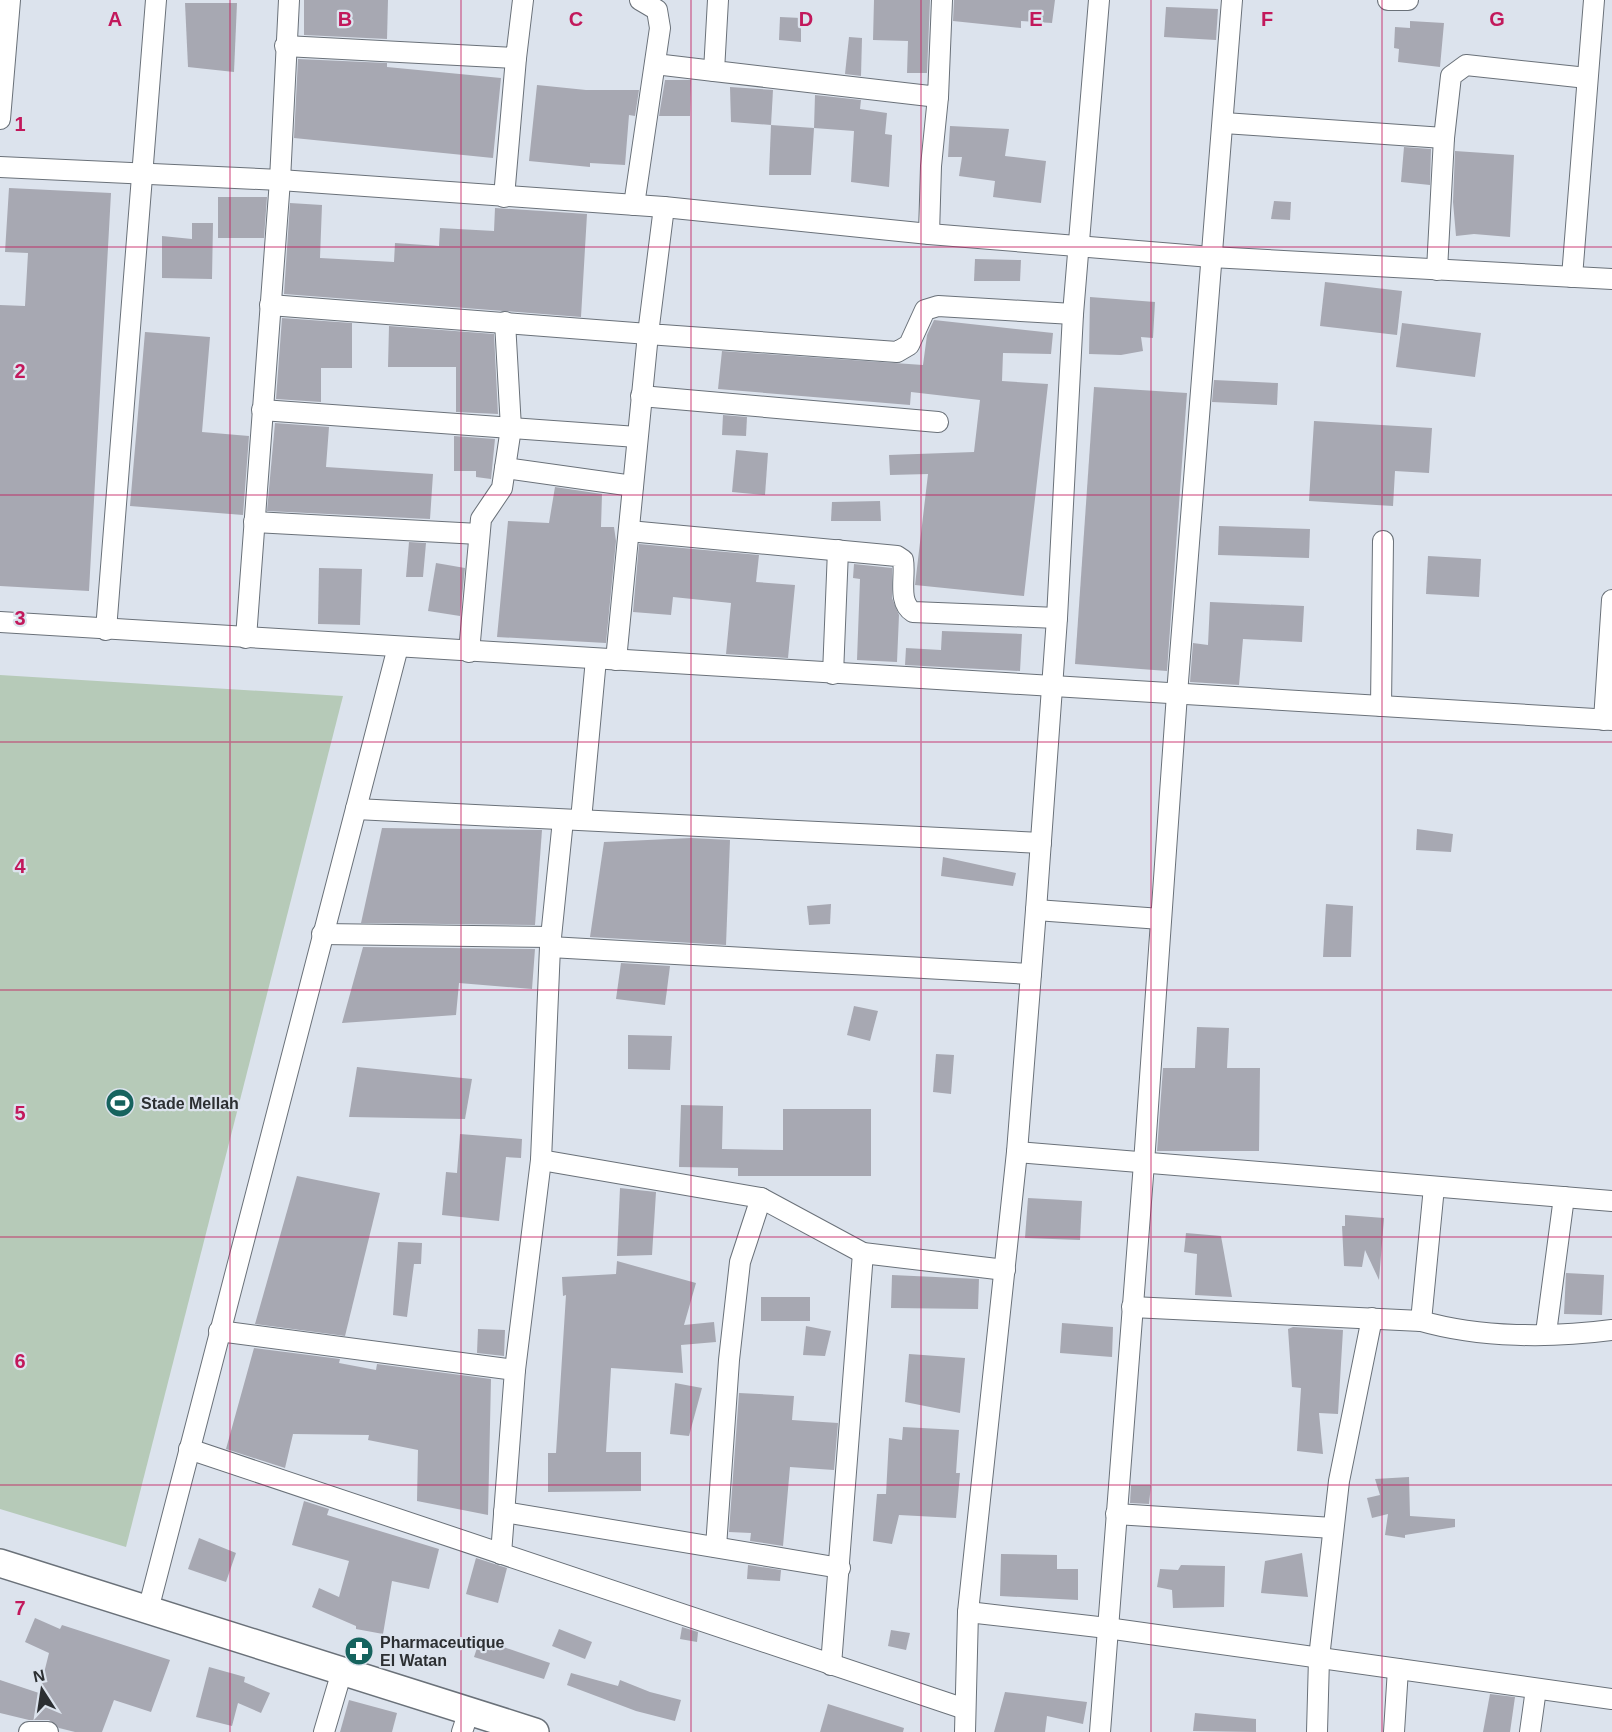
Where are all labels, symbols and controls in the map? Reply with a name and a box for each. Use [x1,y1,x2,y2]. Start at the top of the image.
text: A [108,8,122,30]
text: B [338,8,352,30]
text: C [569,8,583,30]
text: D [799,8,813,30]
text: E [1029,8,1043,30]
text: F [1261,8,1273,30]
text: G [1489,8,1505,30]
text: 1 [14,113,26,135]
text: 2 [14,360,26,382]
text: 3 [14,607,26,629]
text: 4 [14,855,26,877]
sports icon: Stade Mellah [104,1087,136,1119]
place label: Stade Mellah [141,1095,239,1112]
text: 5 [14,1102,26,1124]
text: 6 [14,1350,26,1372]
text: 7 [14,1597,26,1619]
place label: Pharmaceutique El Watan [380,1634,505,1669]
pharmacy icon: Pharmaceutique El Watan [343,1635,375,1667]
north arrow [12,1660,72,1720]
text: N [32,1666,46,1685]

